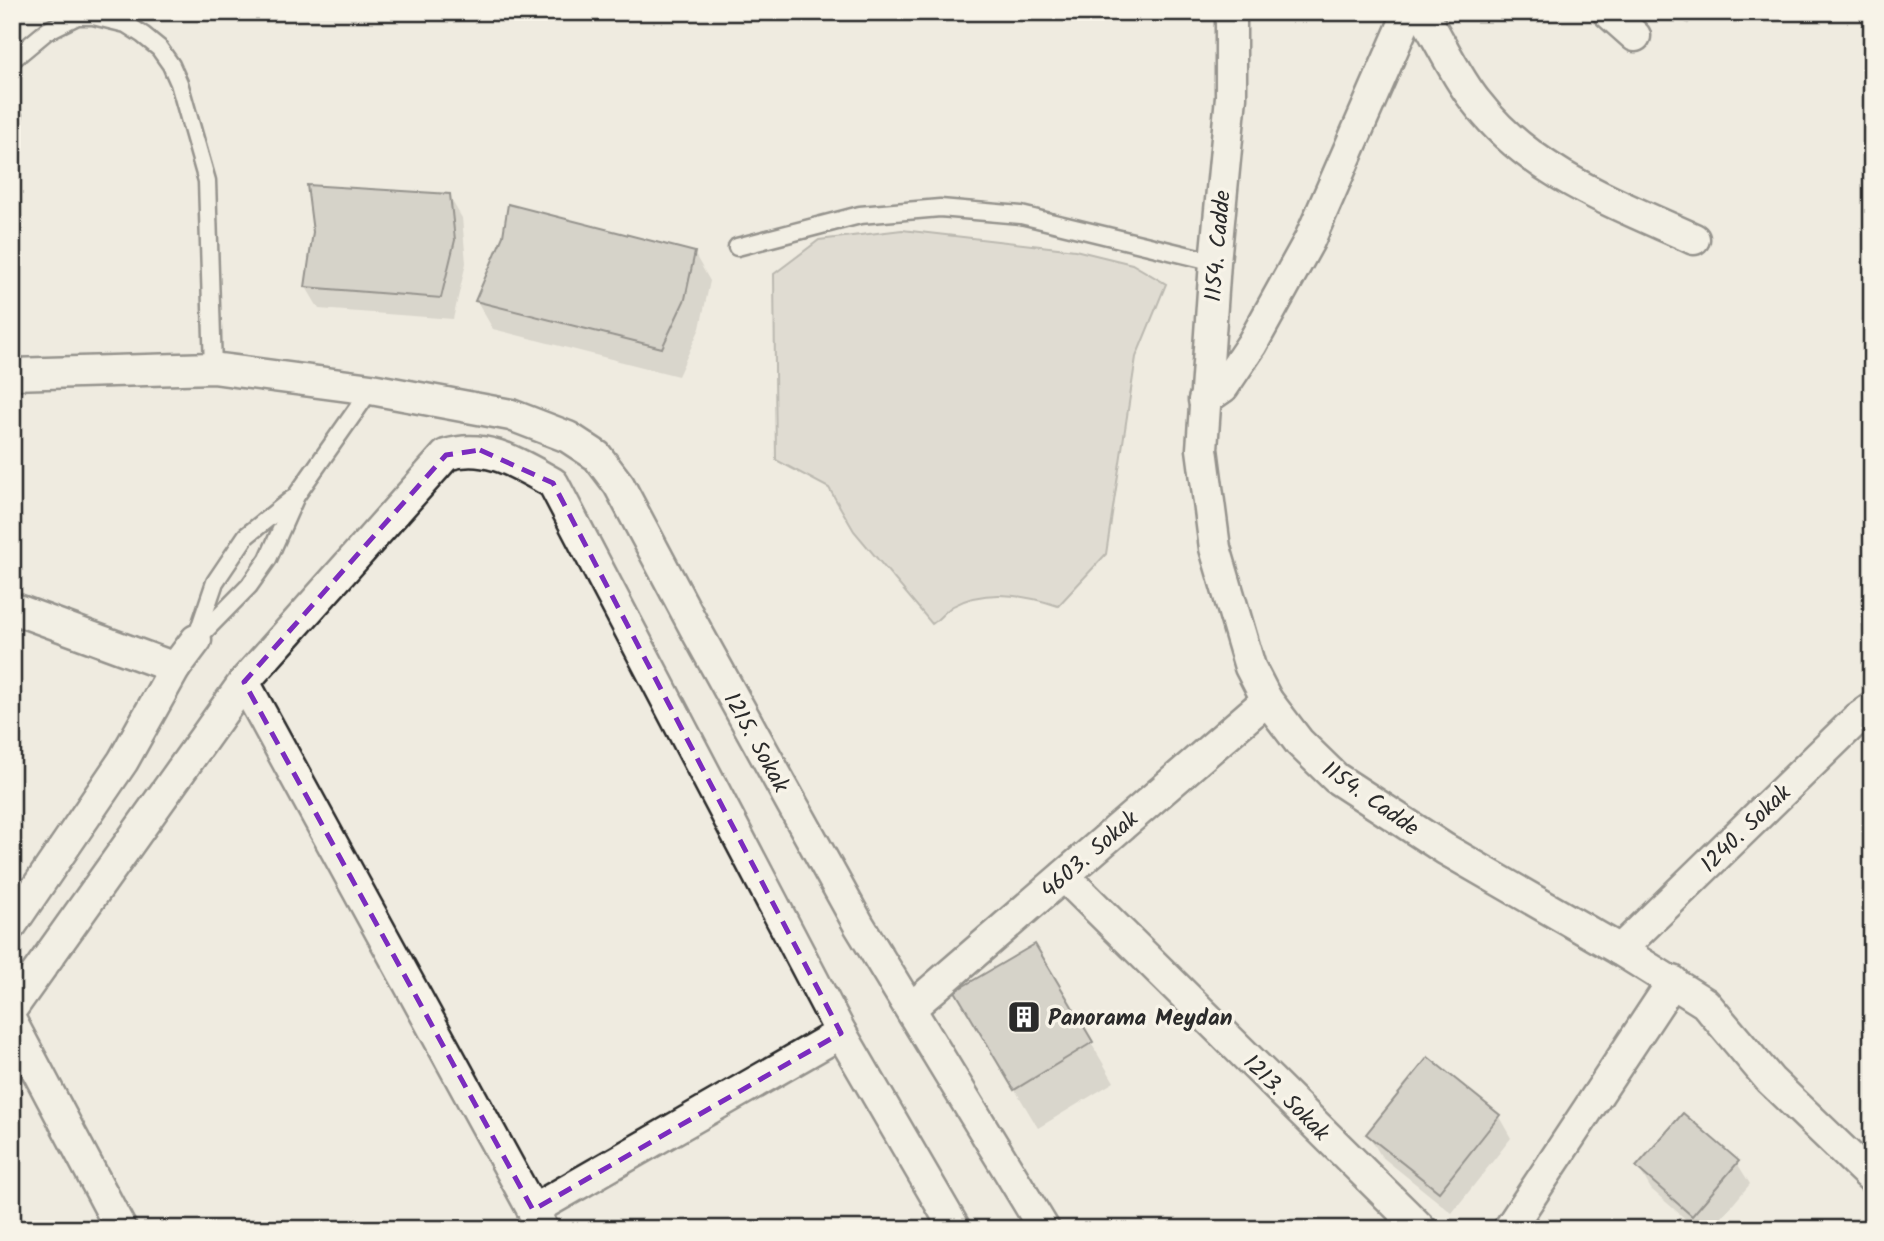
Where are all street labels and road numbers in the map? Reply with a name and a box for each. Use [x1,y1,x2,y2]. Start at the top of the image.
street label: 1154. Cadde [1196,189,1242,304]
street label: 1215. Sokak [713,686,798,800]
street label: 1154. Cadde [1314,753,1426,847]
street label: 1240. Sokak [1693,777,1800,882]
street label: 4603. Sokak [1033,803,1147,908]
street label: 1213. Sokak [1234,1047,1338,1150]

